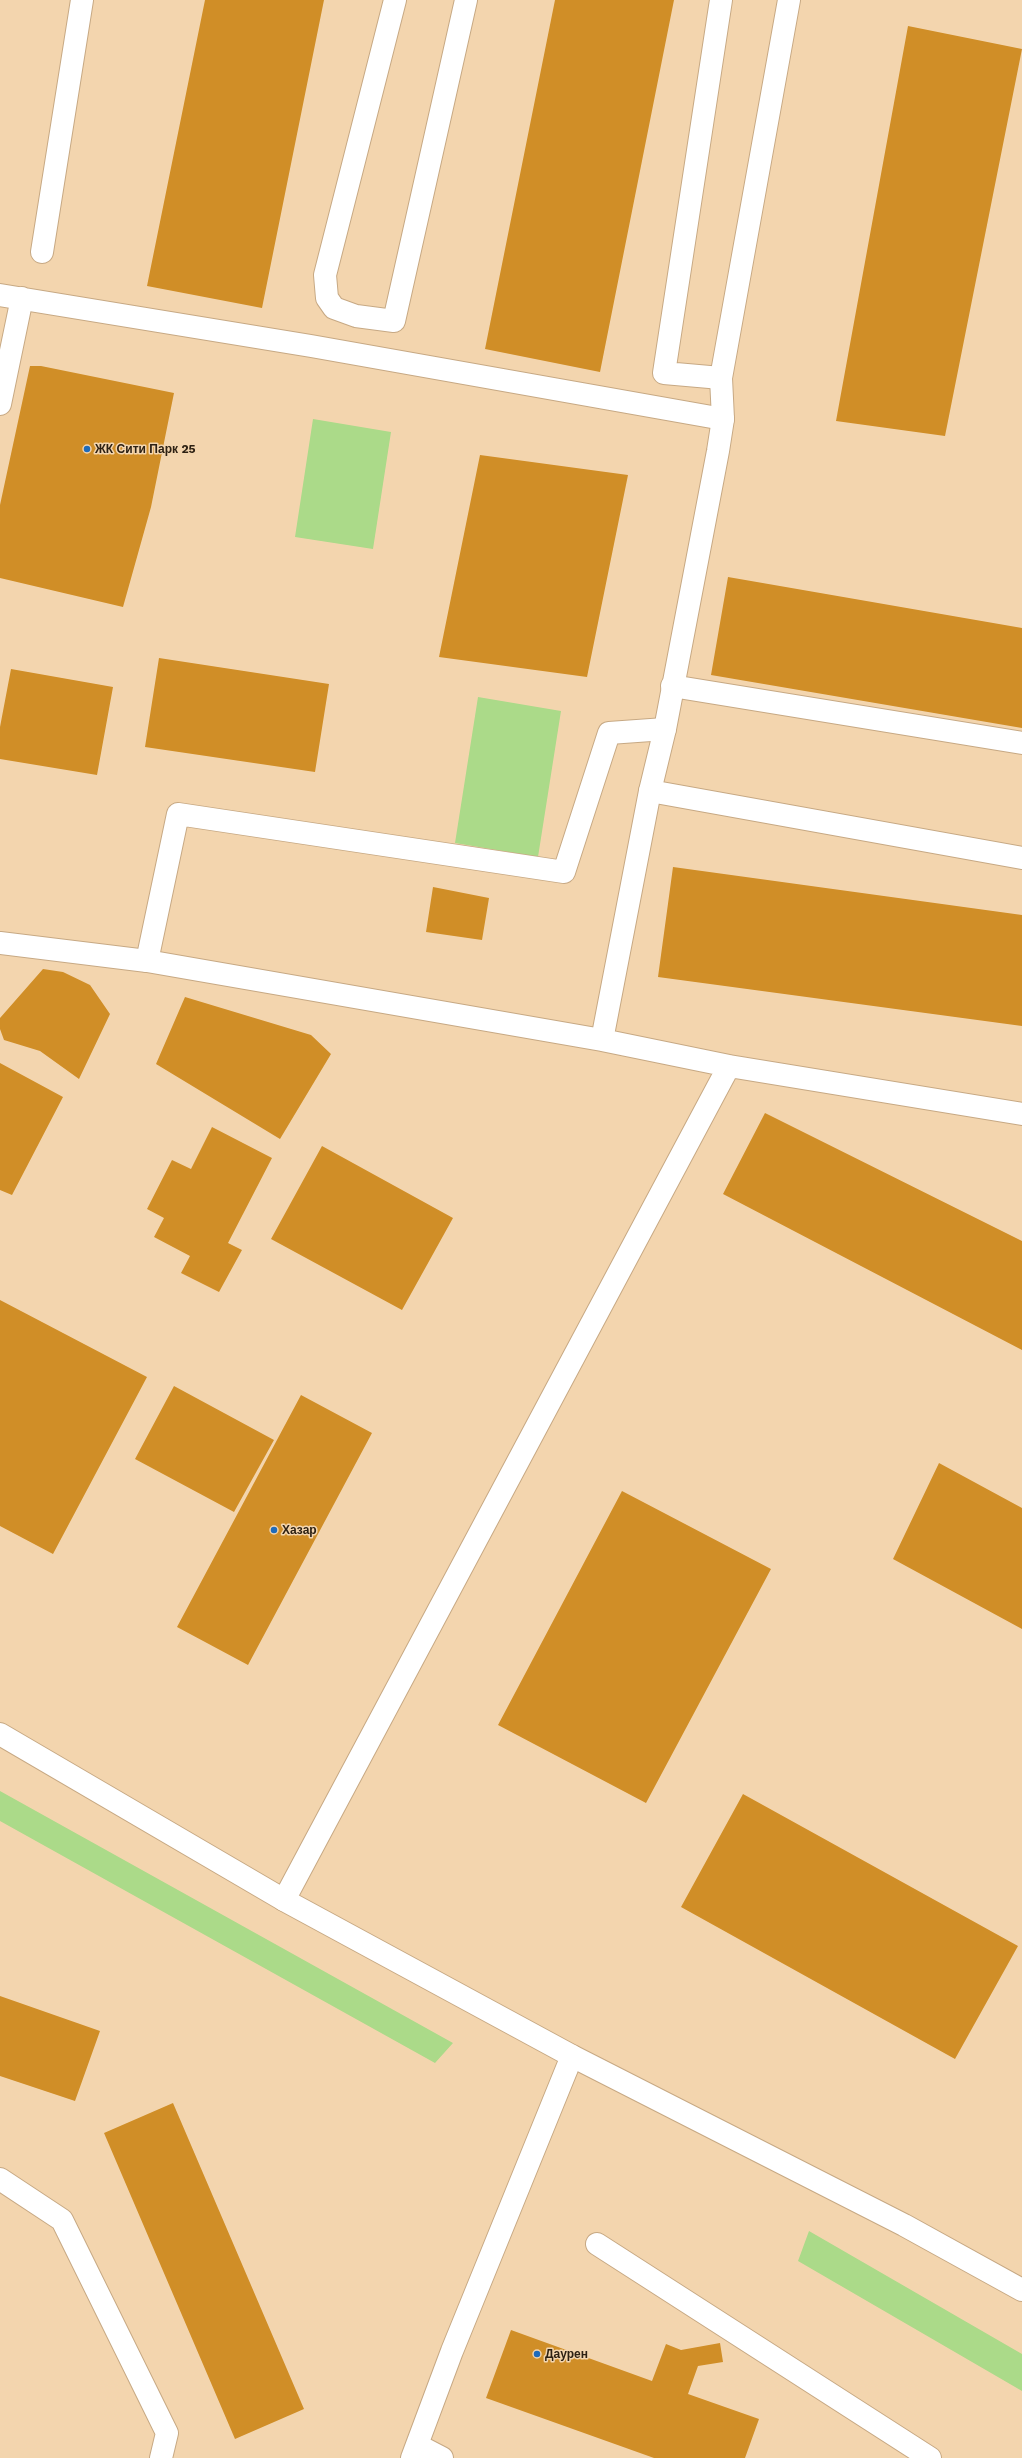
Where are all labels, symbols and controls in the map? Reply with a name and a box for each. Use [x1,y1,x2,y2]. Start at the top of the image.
place label: ЖК Сити Парк 25 [95,442,196,456]
marker: ЖК Сити Парк 25 [82,444,92,454]
place label: Хазар [282,1523,317,1537]
marker: Хазар [269,1525,279,1535]
place label: Даурен [545,2347,588,2361]
marker: Даурен [532,2349,542,2359]

